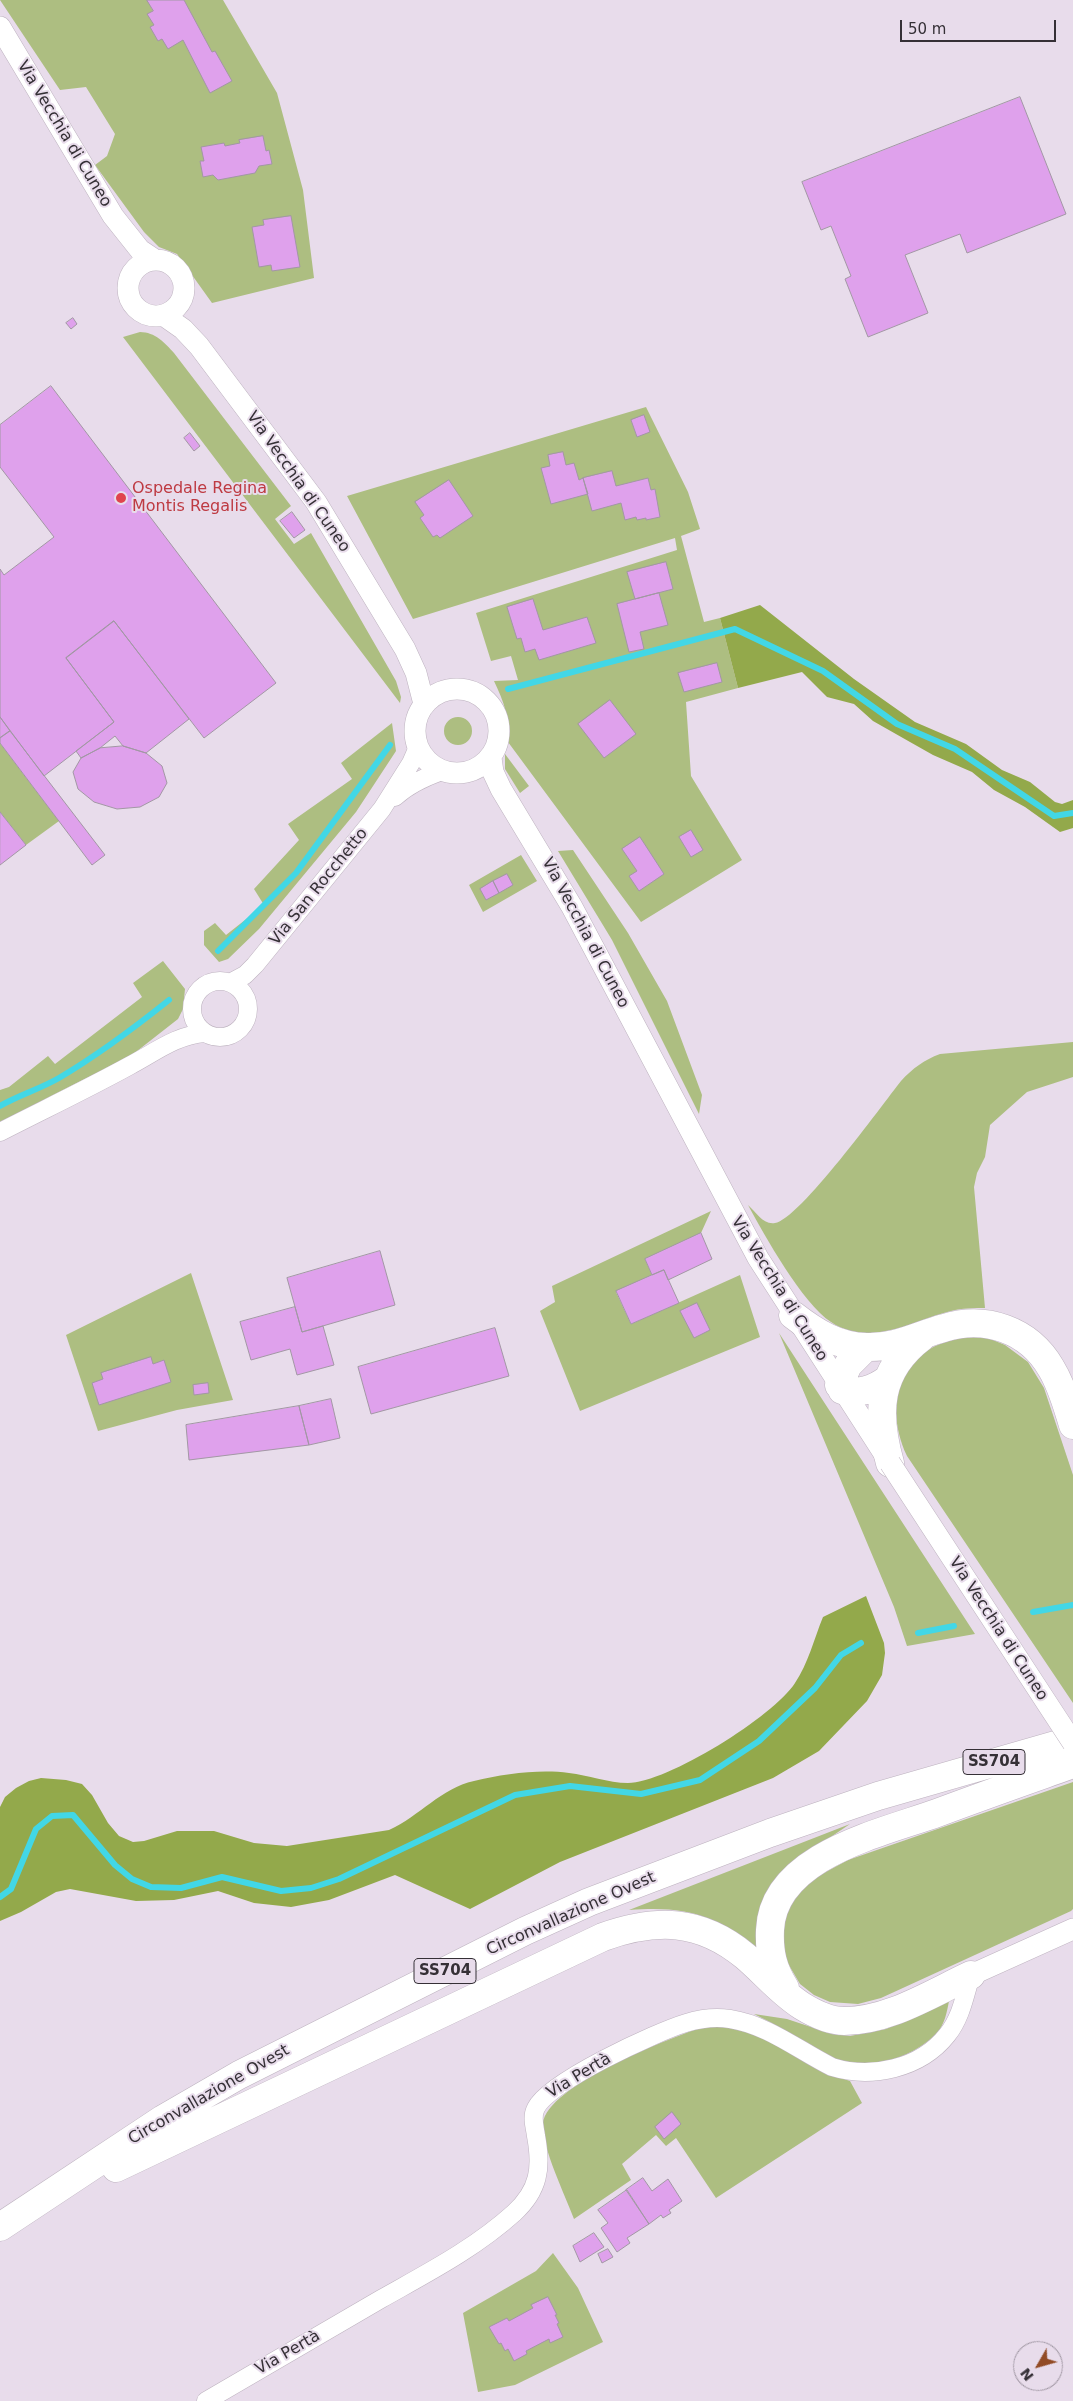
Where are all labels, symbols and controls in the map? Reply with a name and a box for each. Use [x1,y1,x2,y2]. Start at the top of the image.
scale bar [903,10,1059,42]
text: 50 m [908,20,946,38]
street label: Via Vecchia di Cuneo [13,57,115,211]
street label: Via Vecchia di Cuneo [242,408,354,556]
place label: Ospedale Regina Montis Regalis [132,479,267,517]
marker: Ospedale Regina Montis Regalis [114,491,128,505]
street label: Via San Rocchetto [266,825,372,949]
street label: Via Vecchia di Cuneo [537,855,633,1011]
street label: Via Vecchia di Cuneo [727,1213,831,1365]
street label: Via Vecchia di Cuneo [944,1554,1052,1704]
road number: SS704 [963,1750,1025,1774]
street label: Circonvallazione Ovest [484,1868,658,1960]
road number: SS704 [414,1958,476,1984]
street label: Circonvallazione Ovest [125,2041,293,2149]
street label: Via Pertà [543,2049,615,2103]
street label: Via Pertà [252,2327,324,2379]
north arrow [1013,2341,1063,2391]
text: N [1017,2365,1037,2384]

